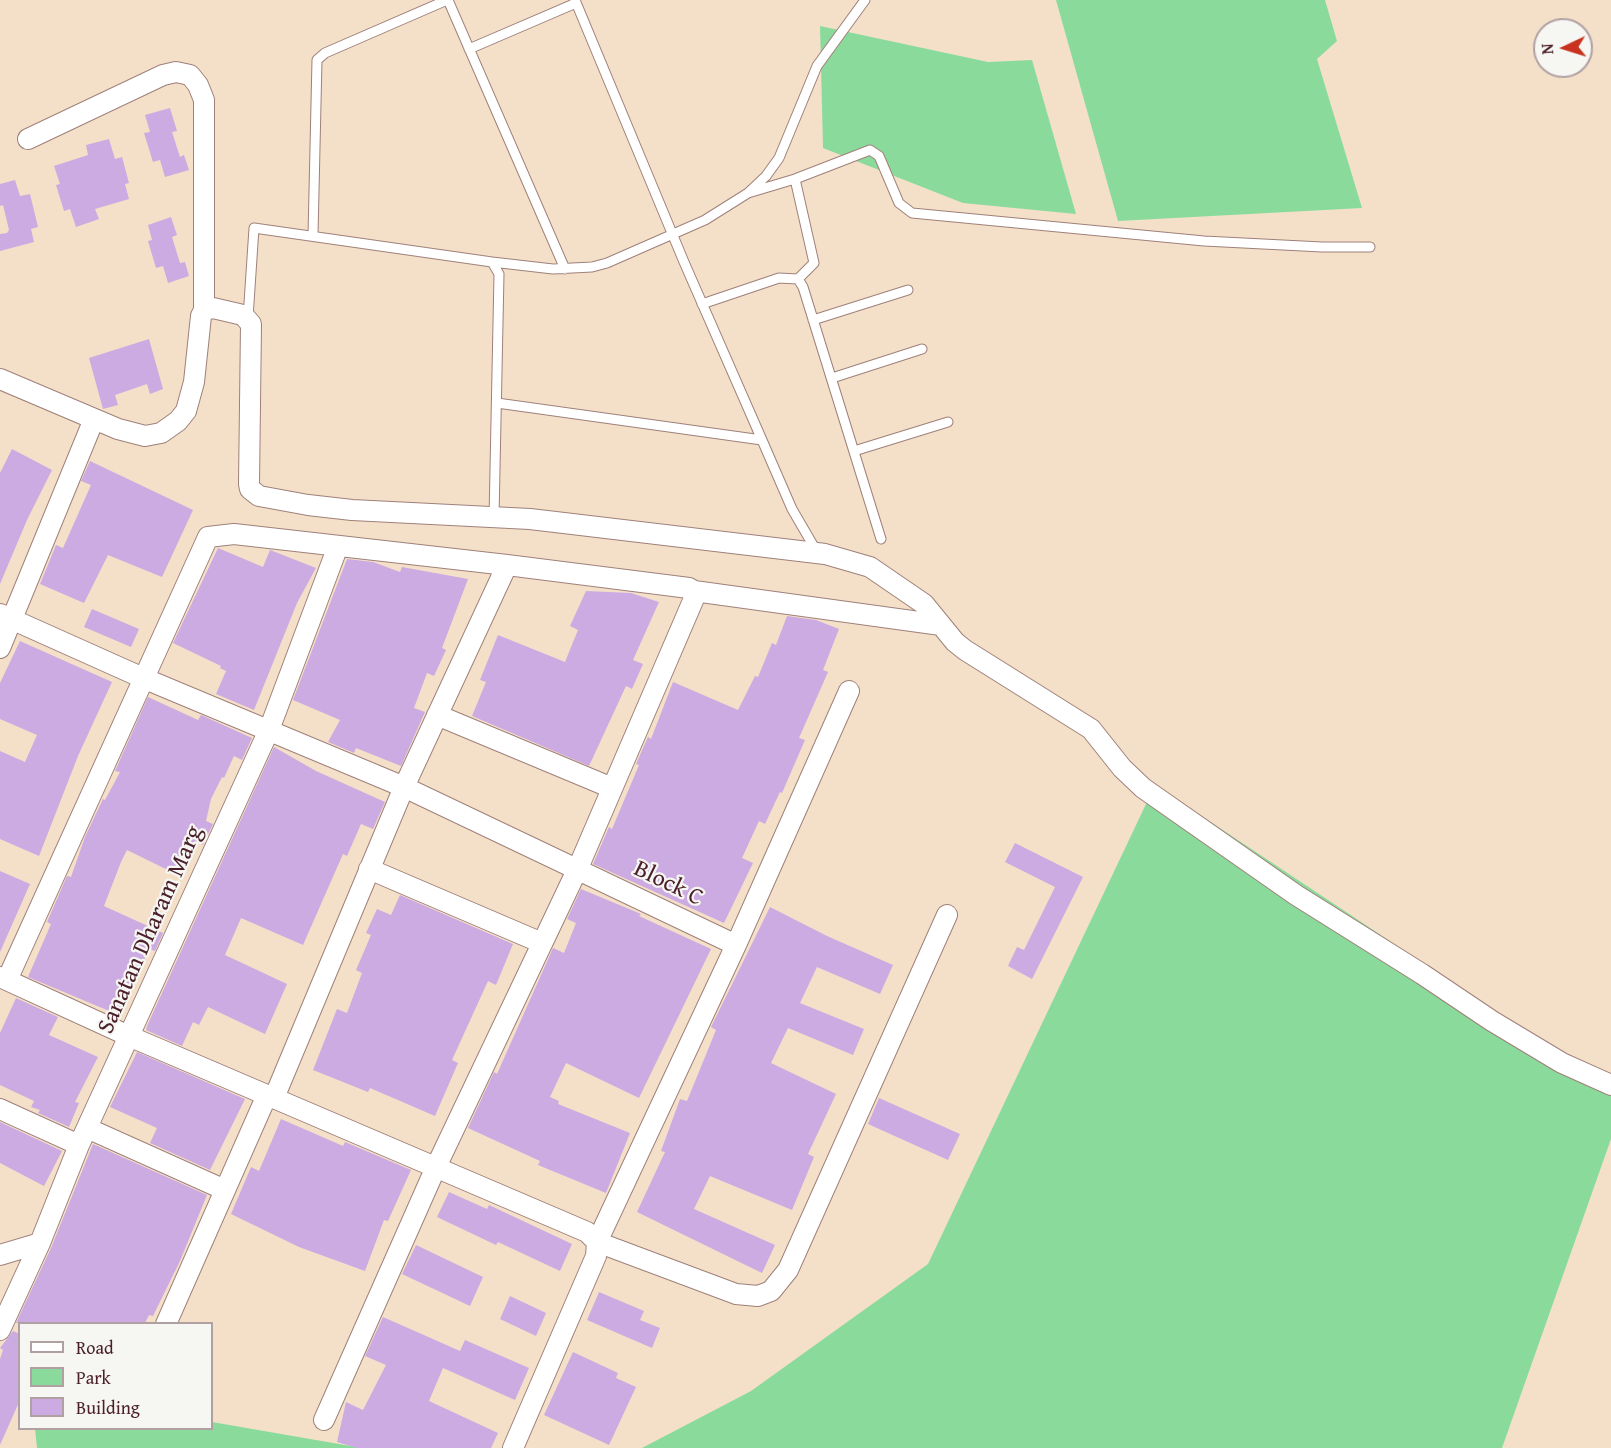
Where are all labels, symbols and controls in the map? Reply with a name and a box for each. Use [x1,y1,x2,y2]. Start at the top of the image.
north arrow [1533,18,1593,78]
text: N [1535,43,1559,55]
street label: Sanatan Dharam Marg [92,822,210,1038]
street label: Block C [629,855,707,913]
legend [18,1322,213,1430]
text: Road [76,1334,114,1361]
text: Park [76,1364,111,1391]
text: Building [76,1394,140,1421]

